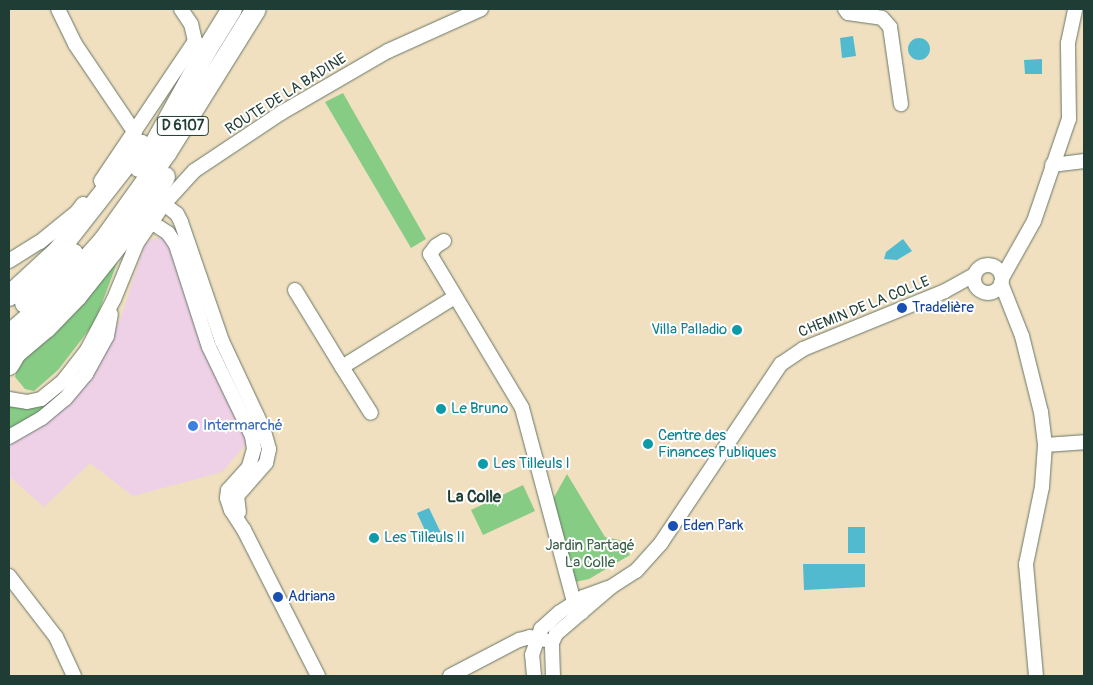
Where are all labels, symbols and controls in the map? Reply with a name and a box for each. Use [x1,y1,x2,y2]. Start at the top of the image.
street label: ROUTE DE LA BADINE [222,49,350,139]
road number: D 6107 [157,114,209,138]
street label: CHEMIN DE LA COLLE [796,272,932,342]
place label: Tradelière [912,299,974,317]
marker: Tradelière [896,302,908,314]
place label: Villa Palladio [651,321,727,339]
marker: Villa Palladio [731,324,743,336]
place label: Le Bruno [451,400,508,418]
marker: Le Bruno [435,403,447,415]
place label: Intermarché [203,417,283,435]
marker: Intermarché [187,420,199,432]
place label: Centre des Finances Publiques [658,426,776,461]
marker: Centre des Finances Publiques [642,438,654,450]
place label: Les Tilleuls I [493,455,570,473]
marker: Les Tilleuls I [477,458,489,470]
district label: La Colle [447,487,501,507]
place label: Eden Park [683,517,743,535]
marker: Eden Park [667,520,679,532]
place label: Les Tilleuls II [384,529,465,547]
marker: Les Tilleuls II [368,532,380,544]
park label: Jardin Partagé La Colle [545,536,635,571]
place label: Adriana [288,588,335,606]
marker: Adriana [272,591,284,603]

